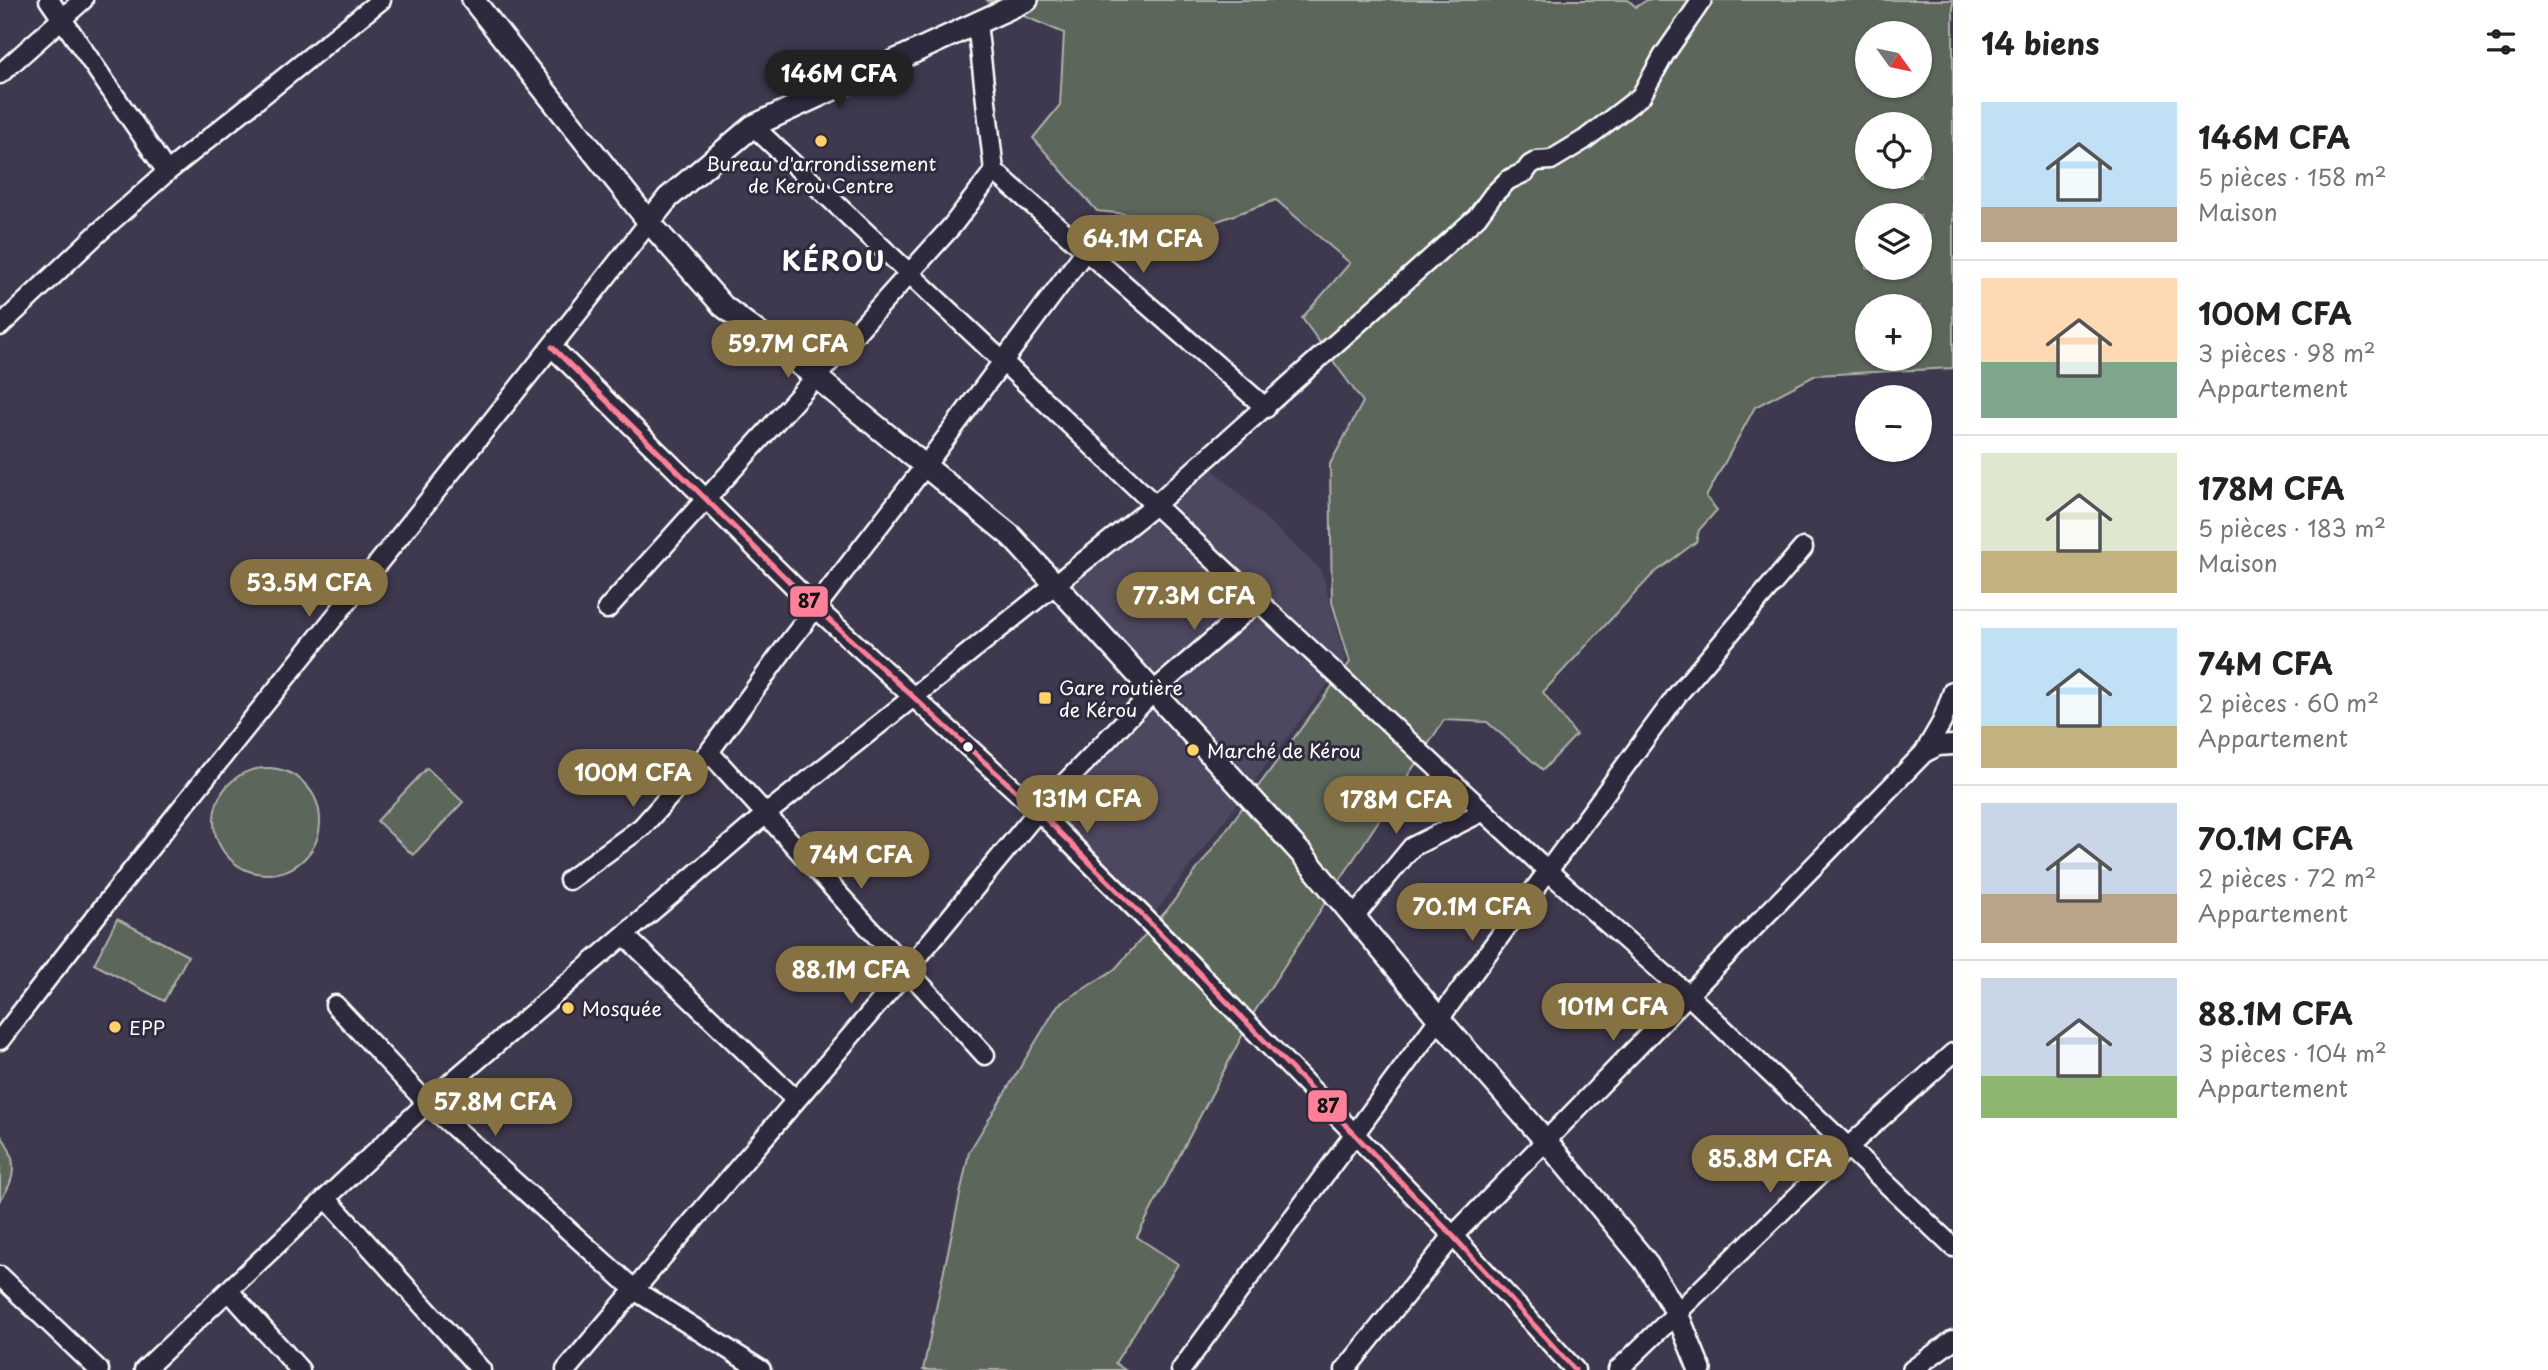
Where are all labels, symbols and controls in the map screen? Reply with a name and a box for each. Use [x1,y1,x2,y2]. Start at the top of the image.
text: 14 biens [1981,20,2100,65]
north arrow [1855,21,1932,98]
map controls [1855,21,1932,462]
icon: filters [2482,23,2520,61]
pin: 146M CFA [767,50,911,110]
text: 146M CFA [781,55,897,90]
button: locate [1855,112,1932,189]
text: 146M CFA [2198,114,2350,159]
icon: home [2037,130,2121,214]
marker: Bureau d'arrondissement de Kerou Centre [813,133,829,149]
place label: Bureau d'arrondissement de Kerou Centre [706,149,936,199]
text: 5 pièces · 158 m² [2198,159,2387,194]
text: Maison [2198,194,2278,229]
button: layers [1855,203,1932,280]
pin: 64.1M CFA [1063,216,1223,275]
text: 64.1M CFA [1083,220,1203,255]
district label: KÉROU [782,241,886,280]
text: 100M CFA [2198,290,2352,335]
button: + [1855,294,1932,371]
icon: home [2037,306,2121,390]
pin: 59.7M CFA [708,320,868,380]
text: 59.7M CFA [727,325,849,360]
text: 3 pièces · 98 m² [2198,335,2376,370]
text: Appartement [2198,370,2348,405]
button: − [1855,385,1932,462]
text: 178M CFA [2198,465,2345,510]
icon: home [2037,481,2121,565]
text: 5 pièces · 183 m² [2198,510,2386,545]
text: Maison [2198,545,2278,580]
pin: 53.5M CFA [229,560,389,619]
text: 53.5M CFA [246,564,372,599]
pin: 77.3M CFA [1114,572,1274,632]
text: 77.3M CFA [1132,577,1256,612]
line badge: 87 [789,585,829,618]
text: 87 [798,586,820,614]
text: 74M CFA [2198,640,2333,685]
icon: home [2037,656,2121,740]
place label: Gare routière de Kérou [1059,673,1183,723]
text: 2 pièces · 60 m² [2198,685,2379,720]
marker: Gare routière de Kérou [1037,690,1053,706]
text: Appartement [2198,720,2348,755]
place label: Marché de Kérou [1207,736,1361,764]
unlabelled marker [961,740,975,754]
marker: Marché de Kérou [1185,742,1201,758]
pin: 100M CFA [561,750,705,809]
text: 100M CFA [574,754,692,789]
pin: 131M CFA [1015,776,1159,835]
pin: 178M CFA [1324,776,1468,836]
text: 131M CFA [1032,780,1142,815]
text: 178M CFA [1340,781,1452,816]
text: 70.1M CFA [2198,815,2353,860]
icon: home [2037,831,2121,915]
pin: 74M CFA [796,832,926,891]
text: 74M CFA [809,836,913,871]
text: 2 pièces · 72 m² [2198,860,2376,895]
pin: 70.1M CFA [1392,884,1552,943]
text: 70.1M CFA [1412,888,1532,923]
text: Appartement [2198,895,2348,930]
pin: 88.1M CFA [771,946,931,1006]
text: 88.1M CFA [792,951,910,986]
pin: 101M CFA [1541,984,1685,1043]
text: 101M CFA [1558,988,1668,1023]
text: 88.1M CFA [2198,990,2353,1035]
place label: Mosquée [582,994,662,1022]
marker: Mosquée [560,1000,576,1016]
icon: home [2037,1006,2121,1090]
place label: EPP [129,1013,165,1041]
marker: EPP [107,1019,123,1035]
text: 3 pièces · 104 m² [2198,1035,2387,1070]
text: Appartement [2198,1070,2348,1105]
pin: 57.8M CFA [415,1078,575,1138]
text: 57.8M CFA [433,1083,557,1118]
line badge: 87 [1307,1089,1348,1123]
text: 87 [1317,1091,1339,1119]
pin: 85.8M CFA [1690,1136,1850,1195]
text: 85.8M CFA [1708,1140,1832,1175]

